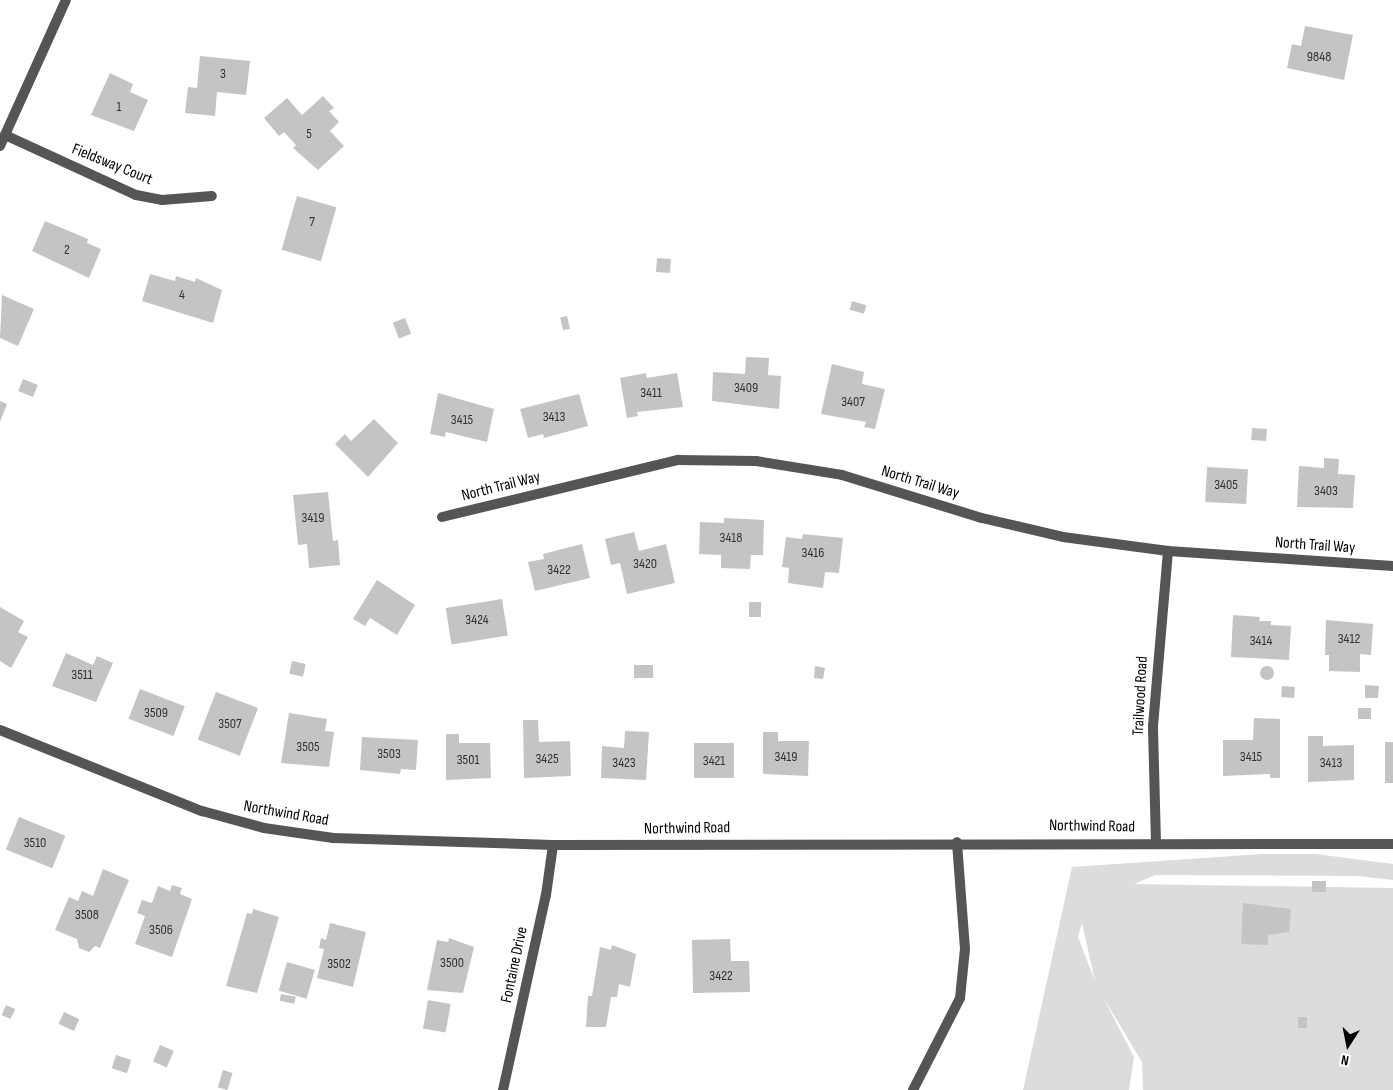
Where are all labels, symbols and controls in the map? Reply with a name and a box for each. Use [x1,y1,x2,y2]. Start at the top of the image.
house number: 9848 [1307,49,1331,65]
house number: 3 [220,66,226,82]
house number: 1 [117,99,121,115]
house number: 5 [306,126,312,142]
street label: Fieldsway Court [69,140,155,190]
house number: 7 [309,214,315,230]
house number: 2 [64,242,70,258]
house number: 4 [179,287,185,303]
house number: 3409 [734,380,758,396]
house number: 3411 [640,385,662,401]
house number: 3407 [841,394,865,410]
house number: 3413 [543,409,565,425]
house number: 3415 [451,412,473,428]
street label: North Trail Way [879,462,961,504]
street label: North Trail Way [460,468,542,506]
house number: 3405 [1214,477,1238,493]
house number: 3403 [1314,483,1338,499]
house number: 3419 [302,510,324,526]
house number: 3418 [720,530,742,546]
street label: North Trail Way [1274,534,1356,558]
house number: 3416 [802,545,824,561]
house number: 3420 [633,556,657,572]
house number: 3422 [547,562,571,578]
house number: 3424 [465,612,489,628]
house number: 3412 [1338,631,1360,647]
house number: 3414 [1250,633,1272,649]
street label: Trailwood Road [1129,656,1153,736]
house number: 3511 [71,667,93,683]
house number: 3509 [144,705,168,721]
house number: 3507 [218,716,242,732]
house number: 3505 [296,739,320,755]
house number: 3503 [377,746,401,762]
house number: 3419 [775,749,797,765]
house number: 3415 [1240,749,1262,765]
house number: 3425 [535,751,559,767]
house number: 3501 [457,752,479,768]
house number: 3421 [703,753,725,769]
house number: 3423 [612,755,636,771]
house number: 3413 [1320,755,1342,771]
street label: Northwind Road [242,797,330,831]
street label: Northwind Road [1049,817,1135,837]
street label: Northwind Road [644,819,730,839]
house number: 3510 [24,835,46,851]
house number: 3508 [75,907,99,923]
house number: 3506 [149,922,173,938]
street label: Fontaine Drive [498,925,532,1005]
house number: 3500 [440,955,464,971]
house number: 3502 [327,956,351,972]
house number: 3422 [709,968,733,984]
north arrow [1323,1020,1373,1070]
text: N [1340,1051,1350,1069]

